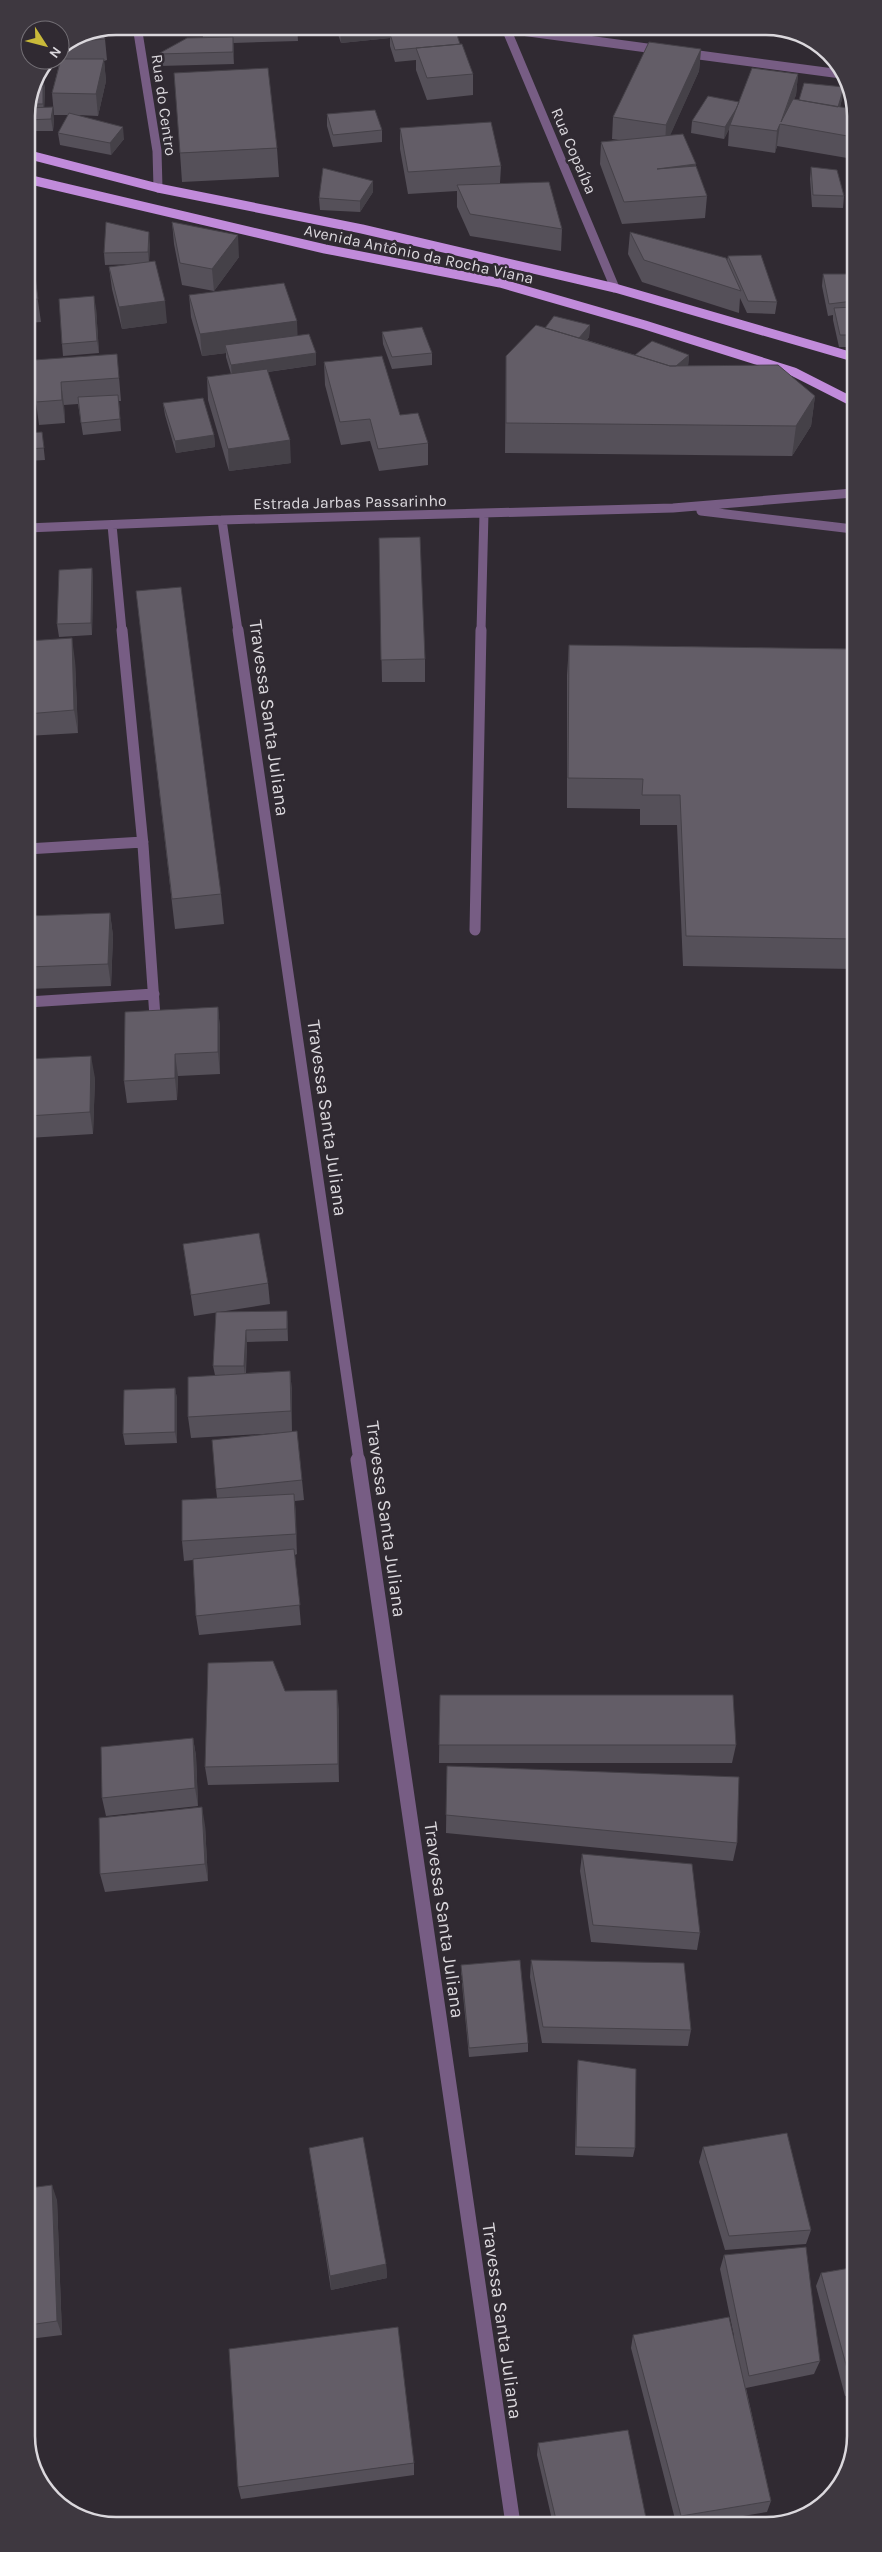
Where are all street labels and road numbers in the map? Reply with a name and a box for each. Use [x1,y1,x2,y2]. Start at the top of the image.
street label: Rua do Centro [147,53,181,157]
street label: Rua Copaíba [547,105,601,197]
street label: Avenida Antônio da Rocha Viana [302,220,536,288]
street label: Estrada Jarbas Passarinho [253,491,447,513]
street label: Travessa Santa Juliana [244,619,294,817]
street label: Travessa Santa Juliana [302,1019,352,1217]
street label: Travessa Santa Juliana [361,1420,411,1618]
street label: Travessa Santa Juliana [419,1821,469,2019]
street label: Travessa Santa Juliana [477,2222,527,2420]

